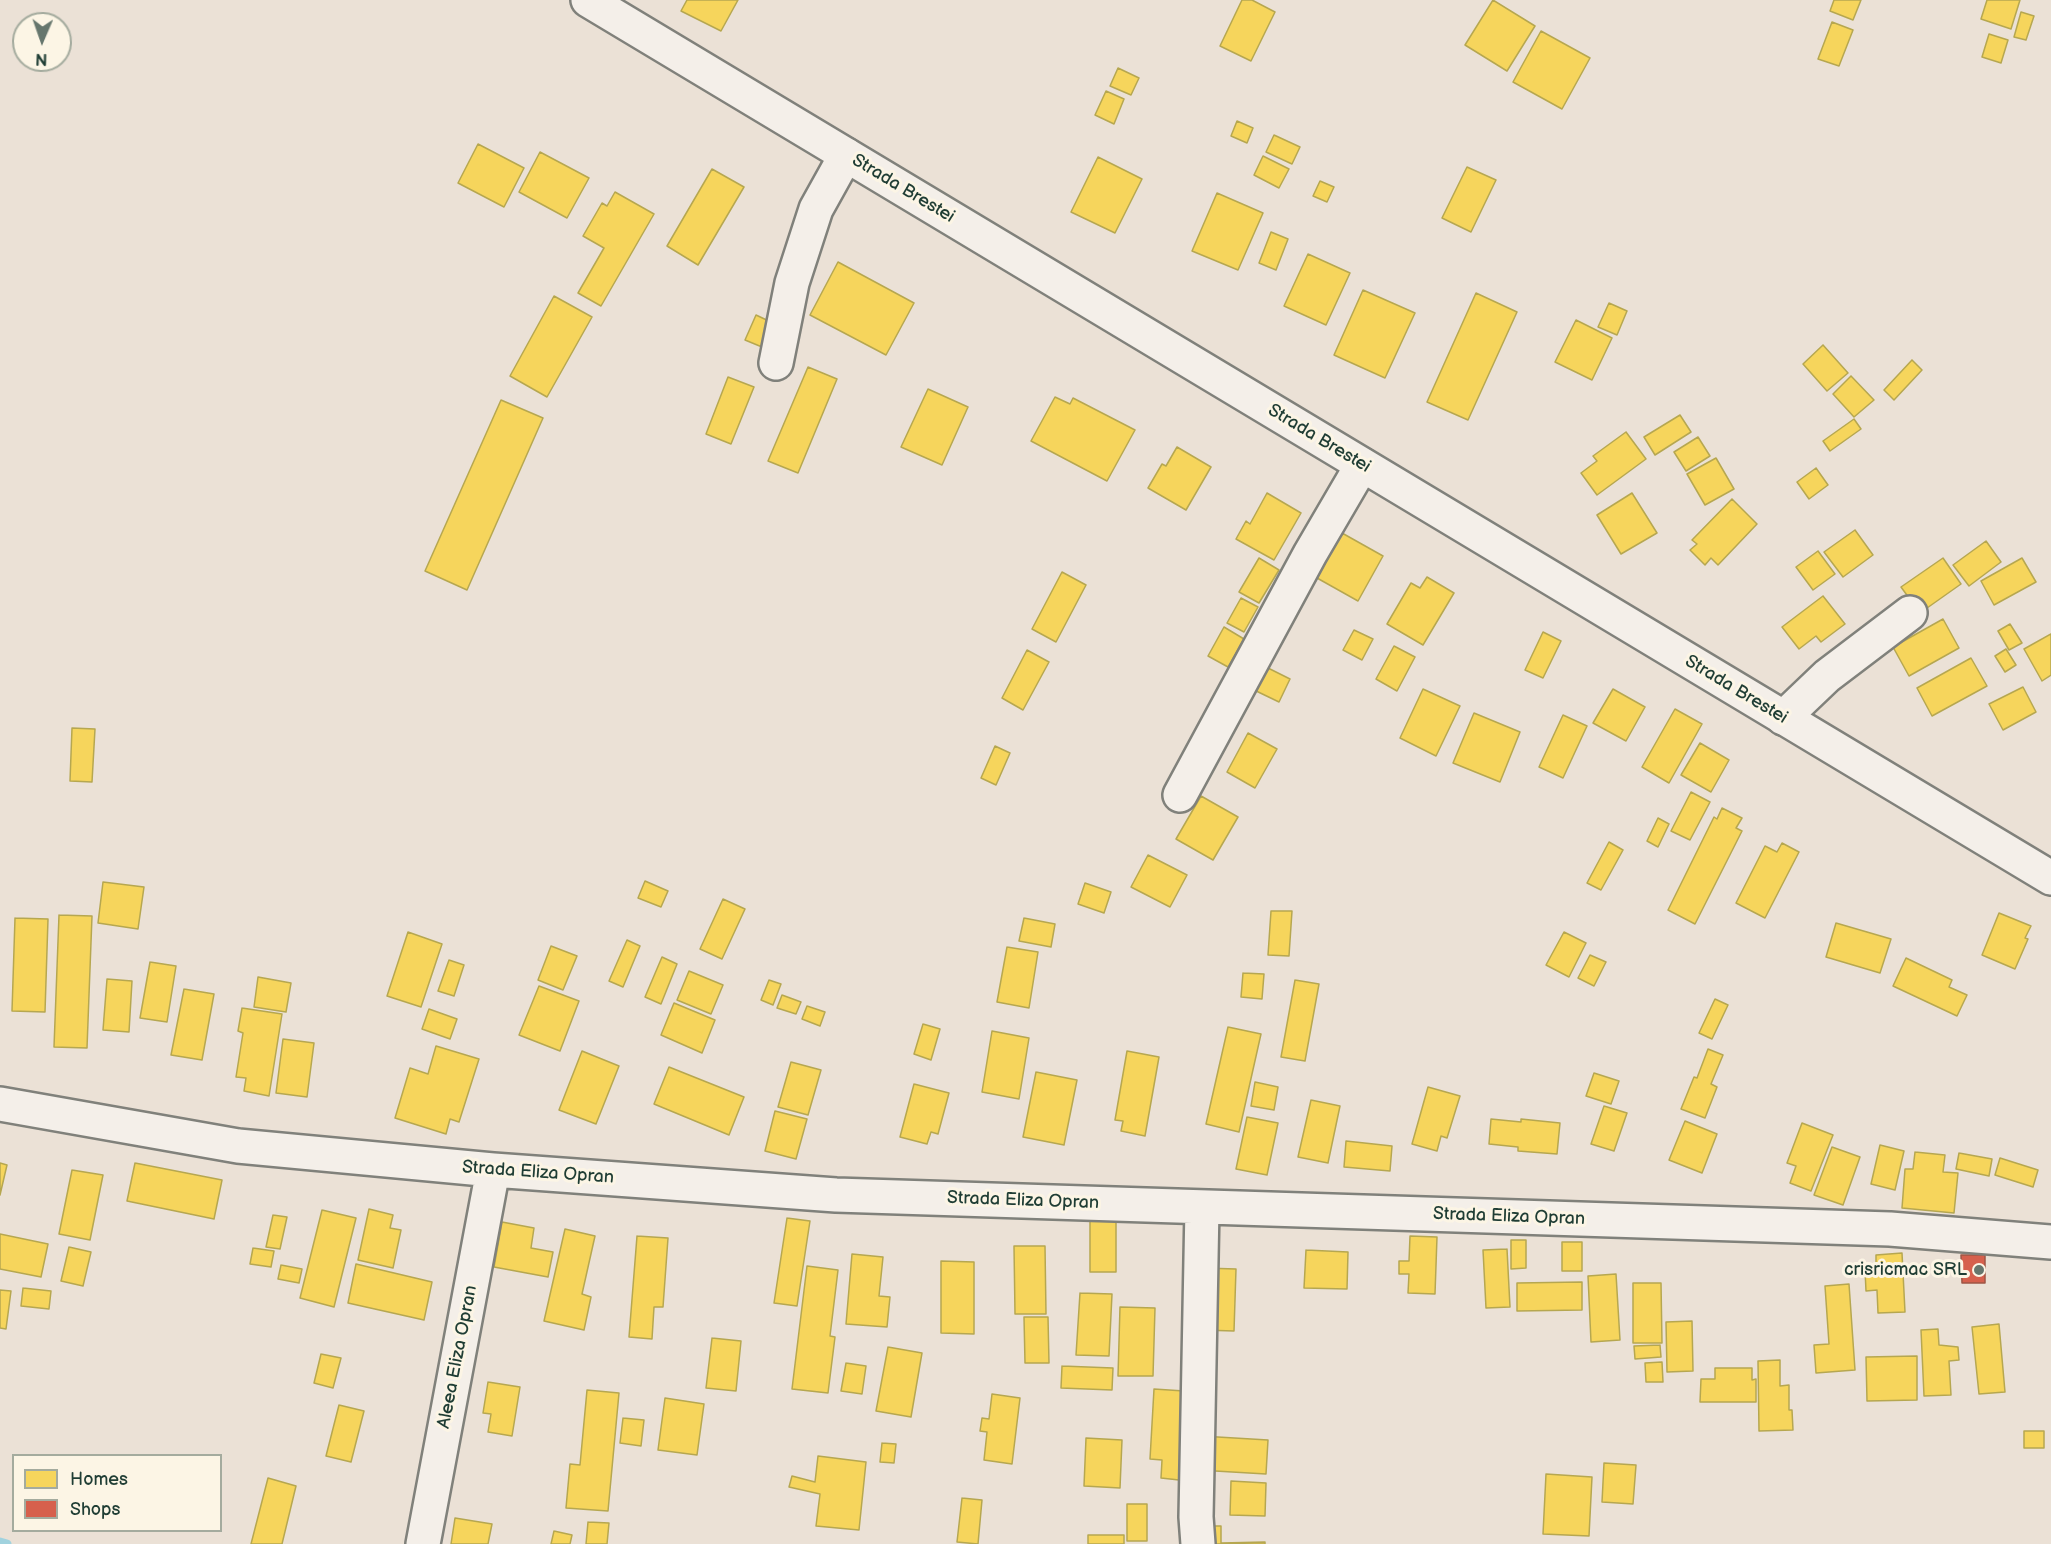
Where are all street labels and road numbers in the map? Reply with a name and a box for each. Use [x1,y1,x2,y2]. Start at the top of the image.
street label: Strada Brestei [848,150,958,228]
street label: Strada Brestei [1264,400,1374,478]
street label: Strada Brestei [1681,651,1791,729]
street label: Strada Eliza Opran [461,1157,615,1189]
street label: Strada Eliza Opran [947,1188,1099,1214]
street label: Strada Eliza Opran [1433,1204,1585,1230]
street label: Aleea Eliza Opran [434,1284,482,1430]

